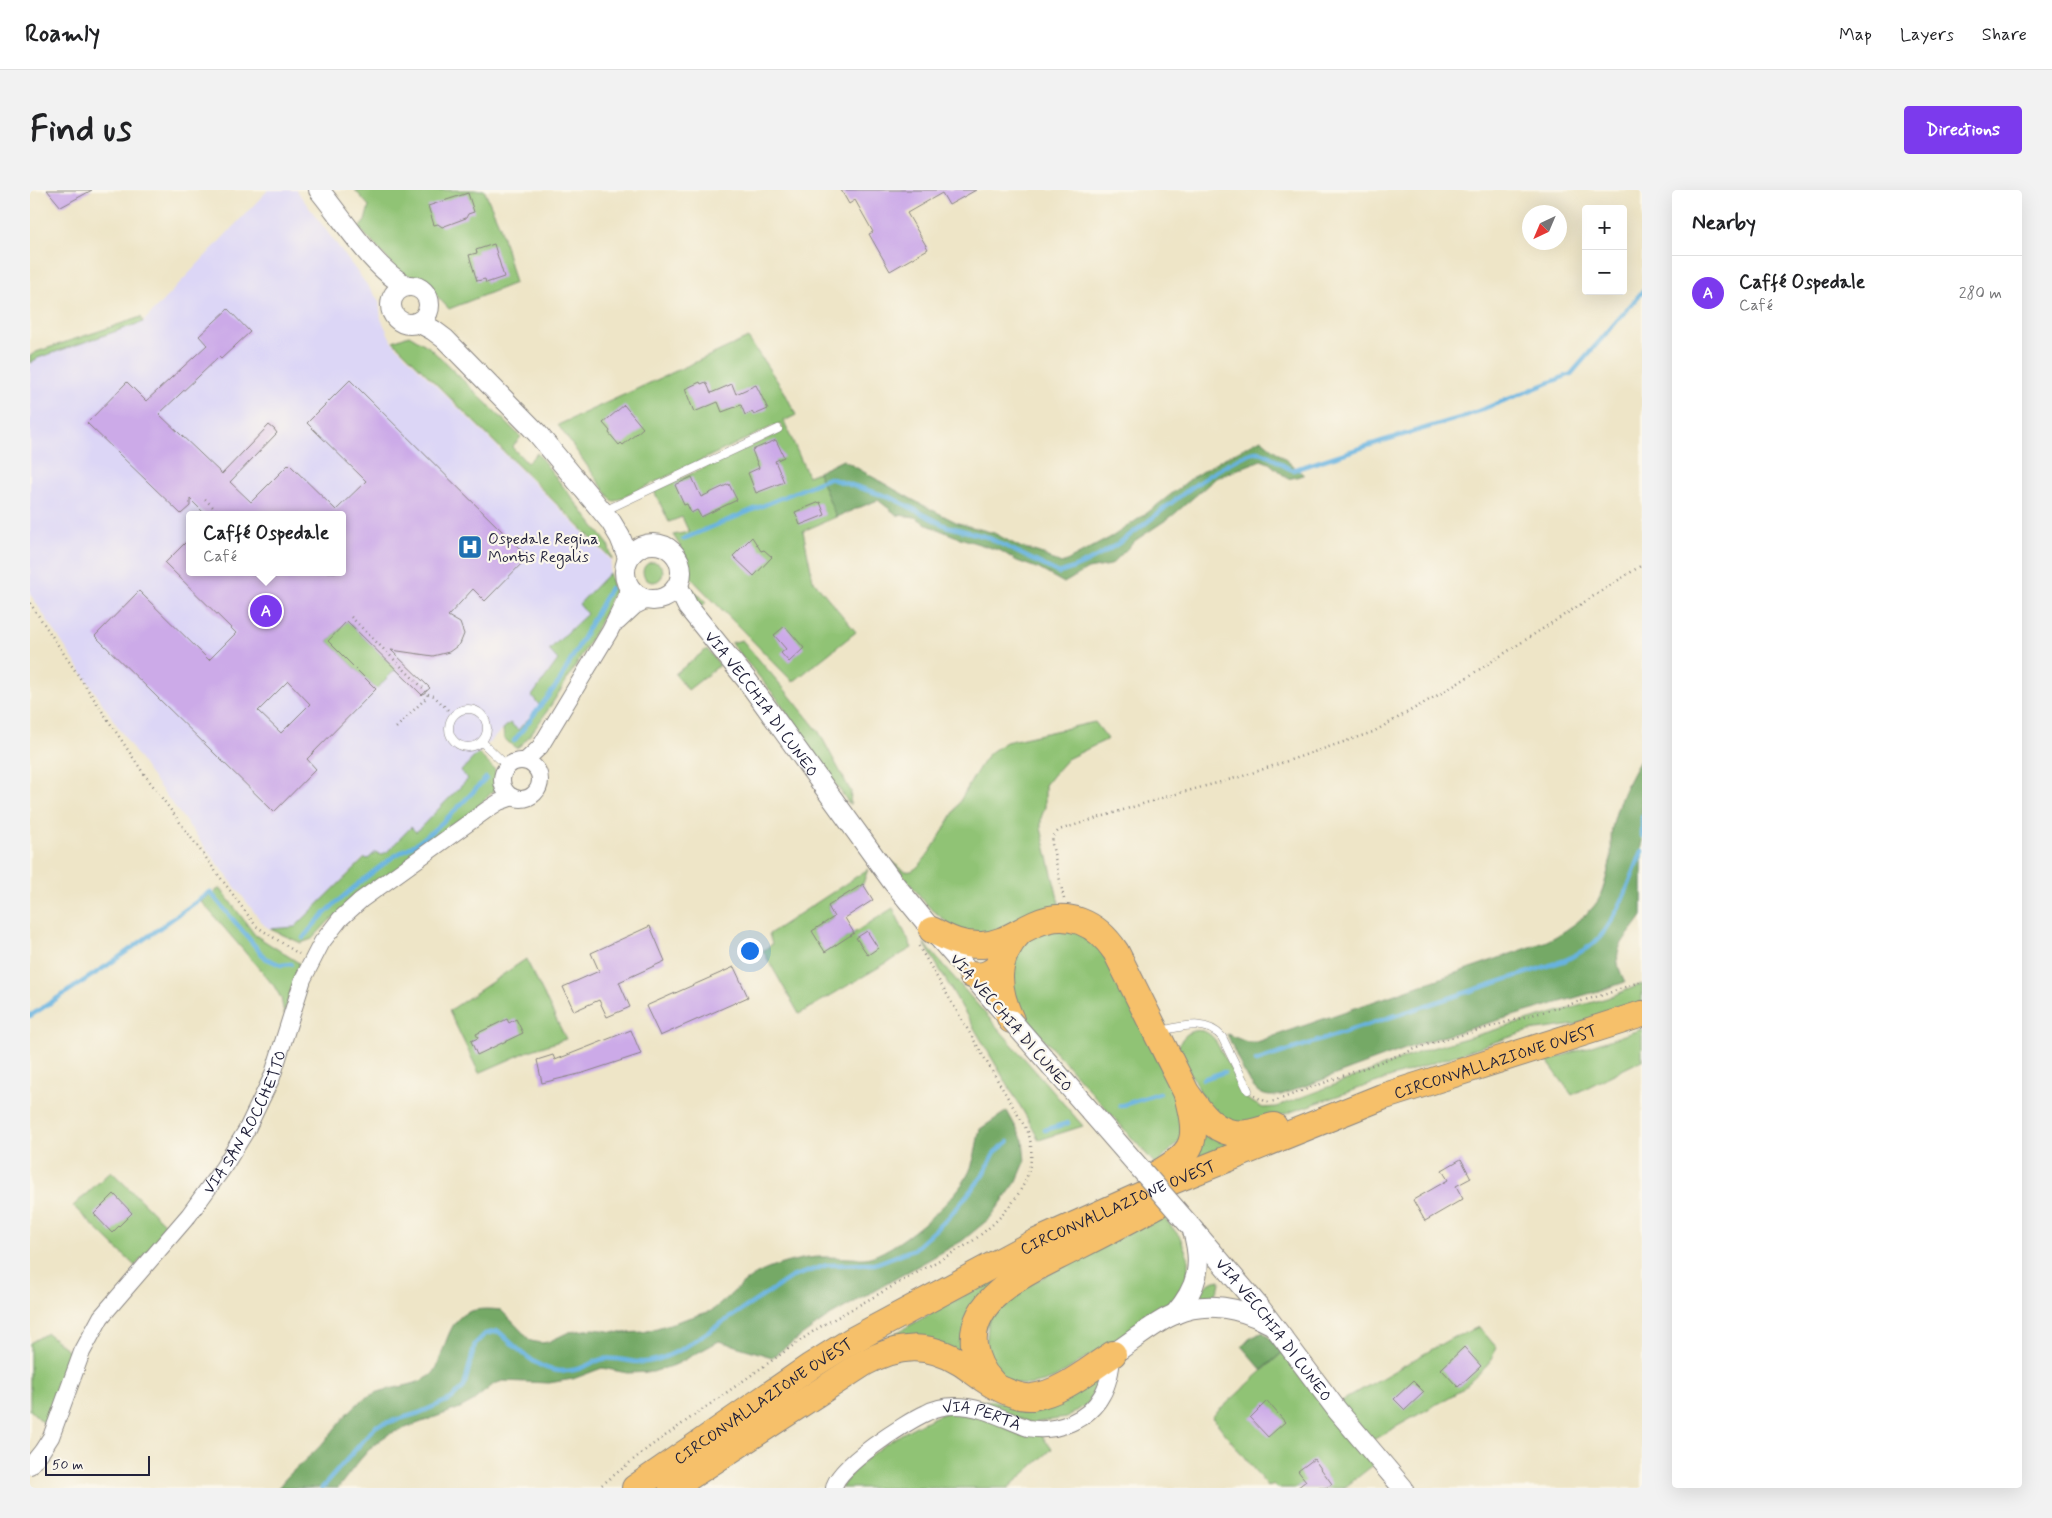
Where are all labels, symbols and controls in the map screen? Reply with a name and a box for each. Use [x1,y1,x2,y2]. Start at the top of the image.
text: Roamly [25,19,100,50]
text: Map [1839,23,1872,47]
text: Layers [1900,23,1954,47]
text: Share [1982,23,2027,47]
button: Directions [1904,106,2022,154]
text: Find us [30,107,132,153]
north arrow [1522,205,1567,250]
map controls [1582,205,1627,295]
button: + [1582,205,1627,250]
text: Nearby [1692,209,1756,237]
button: − [1582,250,1627,295]
text: Caffé Ospedale [1739,270,1865,295]
text: A [1703,283,1713,304]
text: 280 m [1959,283,2002,304]
text: Café [1739,295,1773,316]
popup [186,511,346,576]
text: Caffé Ospedale [203,521,329,546]
place label: Ospedale Regina Montis Regalis [488,529,599,569]
hospital icon: Ospedale Regina Montis Regalis [457,534,483,560]
text: Café [203,546,237,567]
pin: A [250,592,282,630]
street label: VIA VECCHIA DI CUNEO [699,627,822,781]
your location [737,938,763,964]
street label: VIA VECCHIA DI CUNEO [945,949,1077,1097]
street label: CIRCONVALLAZIONE OVEST [1391,1020,1600,1105]
street label: VIA SAN ROCCHETTO [199,1048,292,1199]
street label: CIRCONVALLAZIONE OVEST [1017,1156,1219,1261]
street label: VIA VECCHIA DI CUNEO [1210,1254,1336,1406]
street label: CIRCONVALLAZIONE OVEST [670,1334,857,1470]
street label: VIA PERTÀ [941,1397,1024,1436]
scale bar [45,1453,150,1476]
text: 50 m [52,1456,83,1474]

